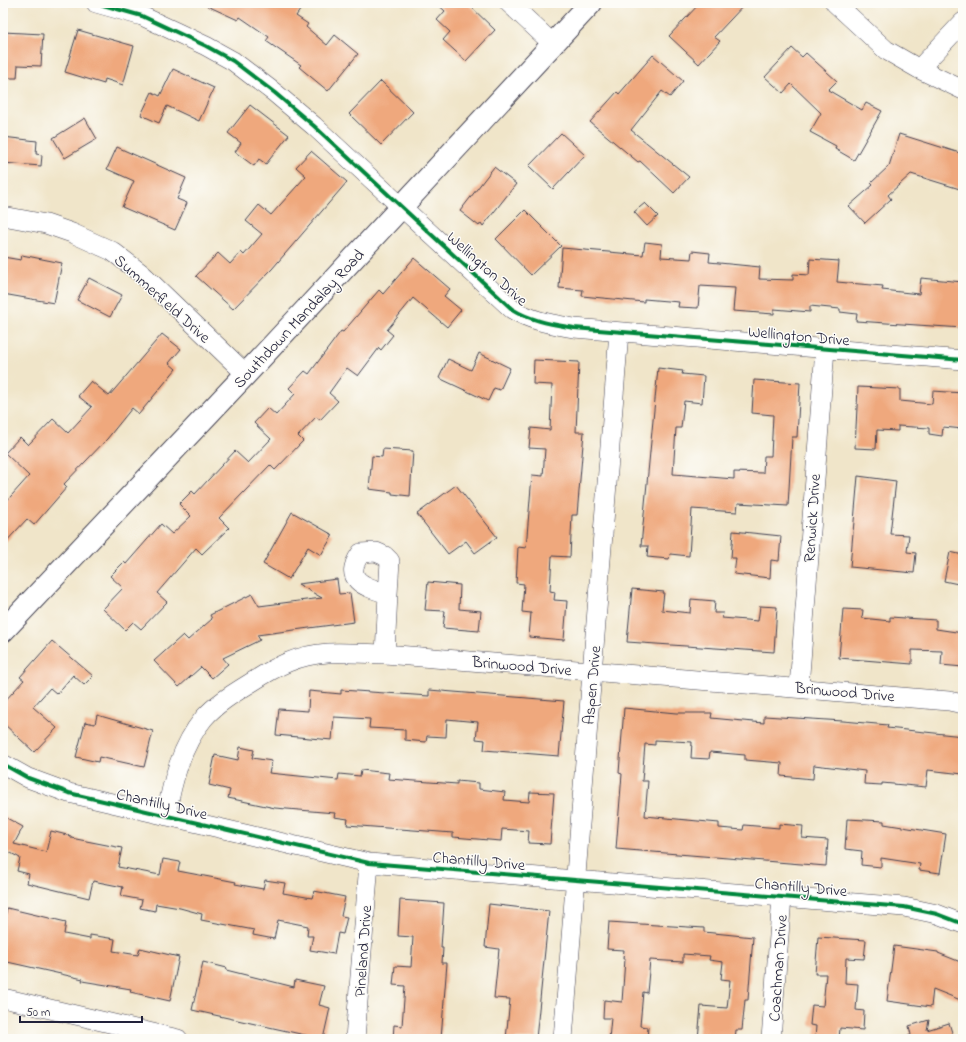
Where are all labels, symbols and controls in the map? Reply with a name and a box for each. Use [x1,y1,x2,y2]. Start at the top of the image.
street label: Wellington Drive [441,226,533,313]
street label: Southdown Mandalay Road [228,244,371,395]
street label: Summerfield Drive [108,249,216,350]
street label: Wellington Drive [747,321,851,353]
street label: Renwick Drive [798,472,828,563]
street label: Aspen Drive [578,644,608,726]
street label: Brinwood Drive [470,651,573,683]
street label: Brinwood Drive [793,677,896,709]
street label: Chantilly Drive [114,783,210,827]
street label: Chantilly Drive [432,846,527,878]
street label: Chantilly Drive [754,872,849,904]
street label: Pineland Drive [349,904,379,998]
street label: Coachman Drive [763,913,795,1022]
scale bar [20,998,142,1024]
text: 50 m [26,1004,50,1022]

